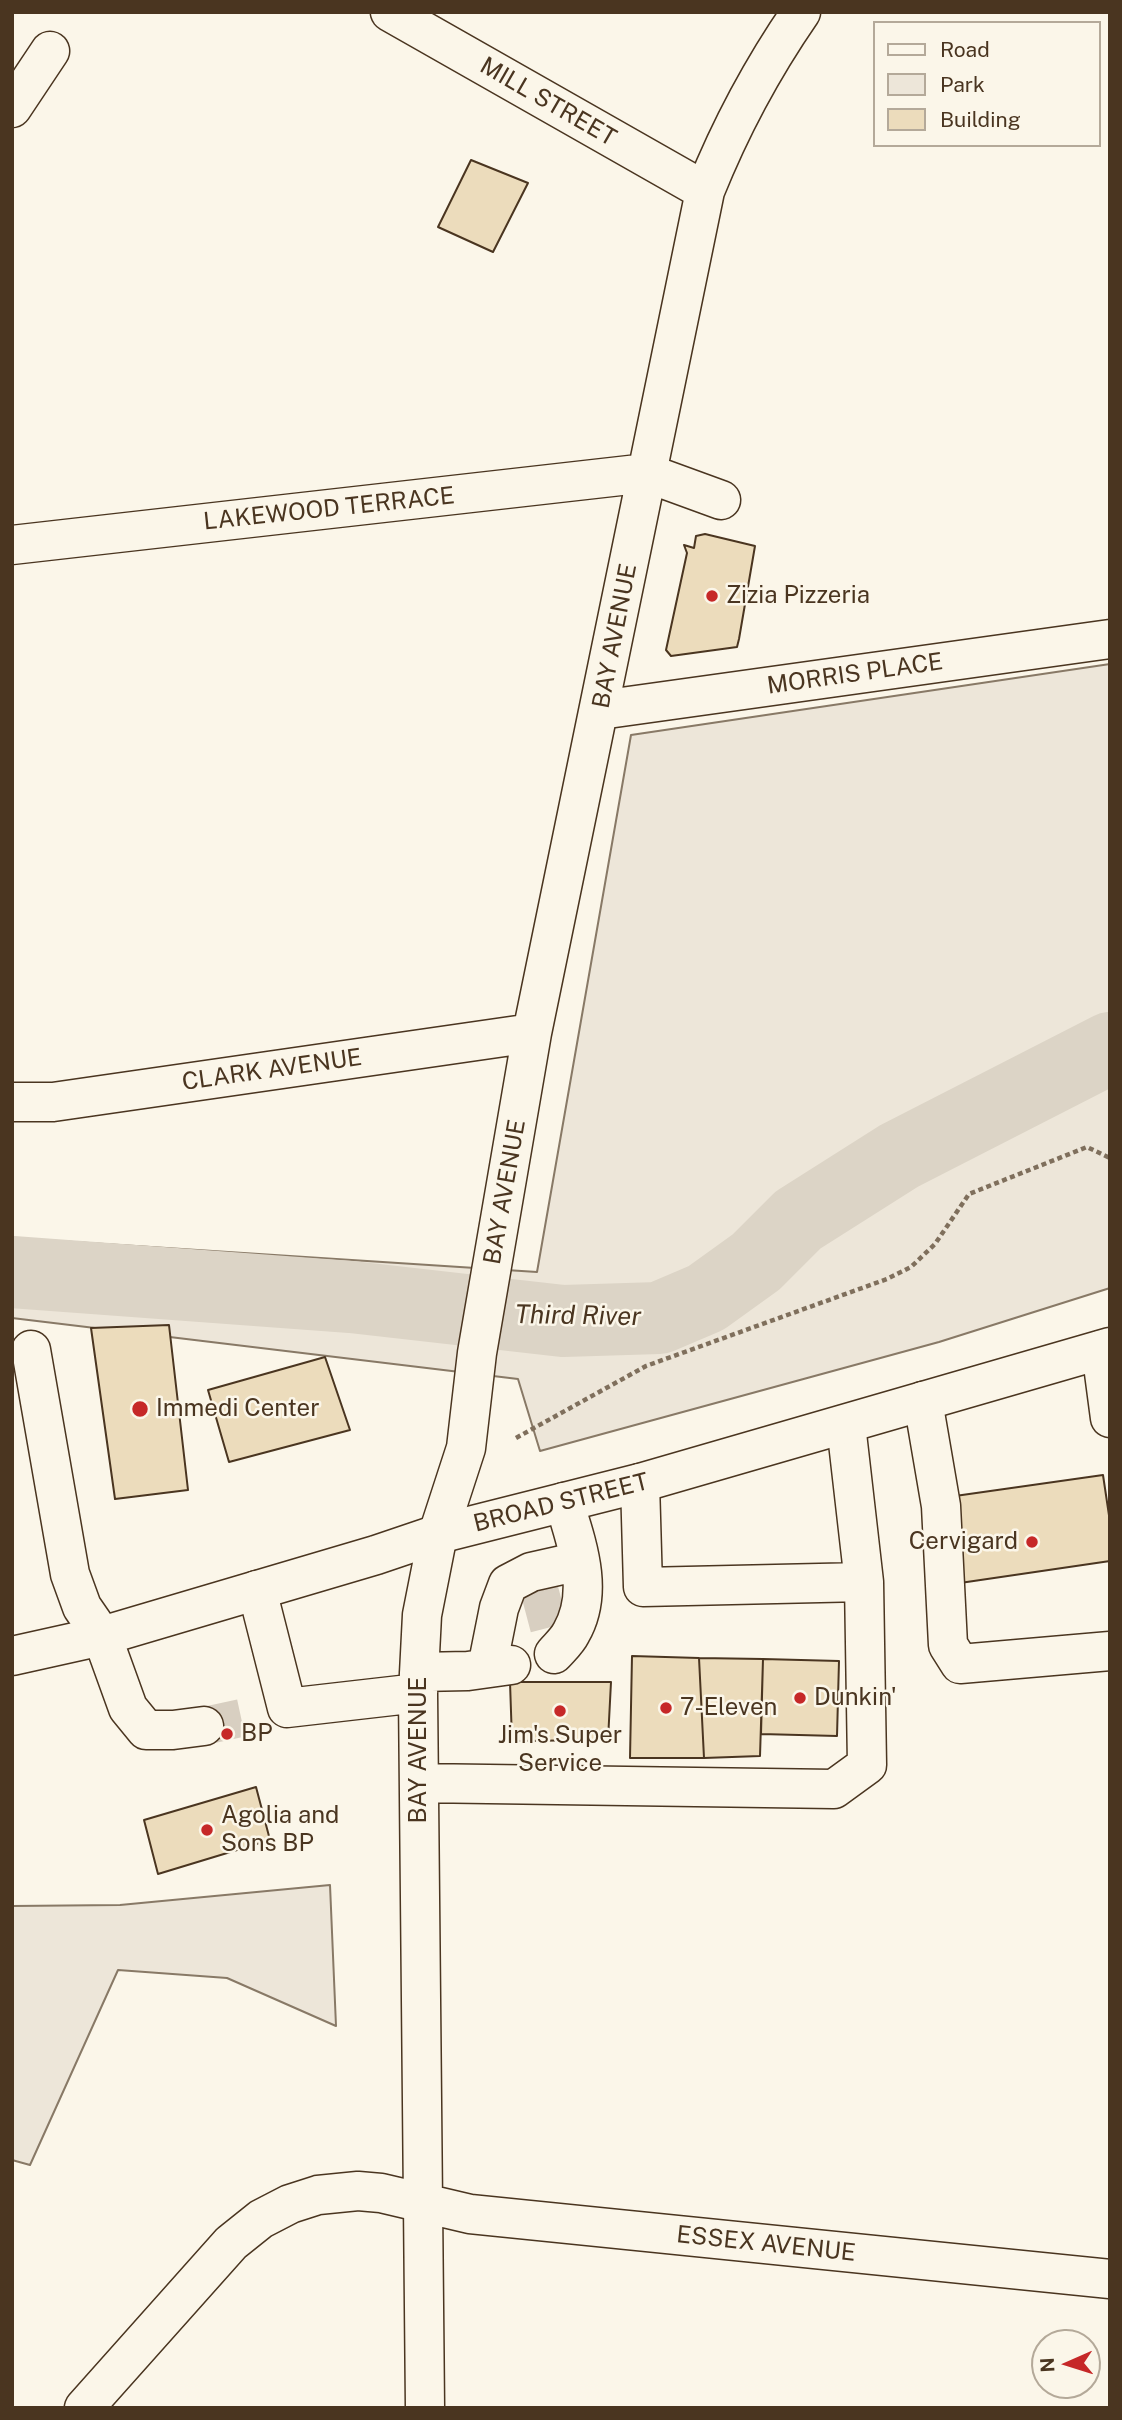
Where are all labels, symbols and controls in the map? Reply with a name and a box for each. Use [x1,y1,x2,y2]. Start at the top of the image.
legend [874,21,1101,147]
text: Road [940,37,990,62]
street label: MILL STREET [475,51,621,153]
text: Park [940,72,985,97]
text: Building [940,107,1021,132]
street label: LAKEWOOD TERRACE [202,481,456,537]
street label: BAY AVENUE [587,561,643,711]
place label: Zizia Pizzeria [726,582,870,610]
marker: Zizia Pizzeria [704,588,720,604]
street label: MORRIS PLACE [765,647,945,701]
street label: CLARK AVENUE [180,1043,364,1097]
street label: BAY AVENUE [478,1117,532,1267]
water label: Third River [515,1299,641,1333]
place label: Immedi Center [156,1395,320,1423]
marker: Immedi Center [130,1399,150,1419]
street label: BROAD STREET [471,1467,651,1539]
place label: Cervigard [909,1528,1018,1556]
marker: Cervigard [1024,1534,1040,1550]
street label: BAY AVENUE [405,1677,433,1823]
place label: Dunkin' [814,1684,897,1712]
marker: Dunkin' [792,1690,808,1706]
place label: 7-Eleven [680,1694,777,1722]
marker: 7-Eleven [658,1700,674,1716]
marker: Jim's Super Service [552,1703,568,1719]
place label: BP [241,1720,273,1748]
place label: Jim's Super Service [498,1722,622,1778]
marker: BP [219,1726,235,1742]
place label: Agolia and Sons BP [221,1802,339,1858]
marker: Agolia and Sons BP [199,1822,215,1838]
street label: ESSEX AVENUE [675,2220,857,2268]
north arrow [1031,2329,1101,2399]
text: N [1036,2357,1058,2373]

